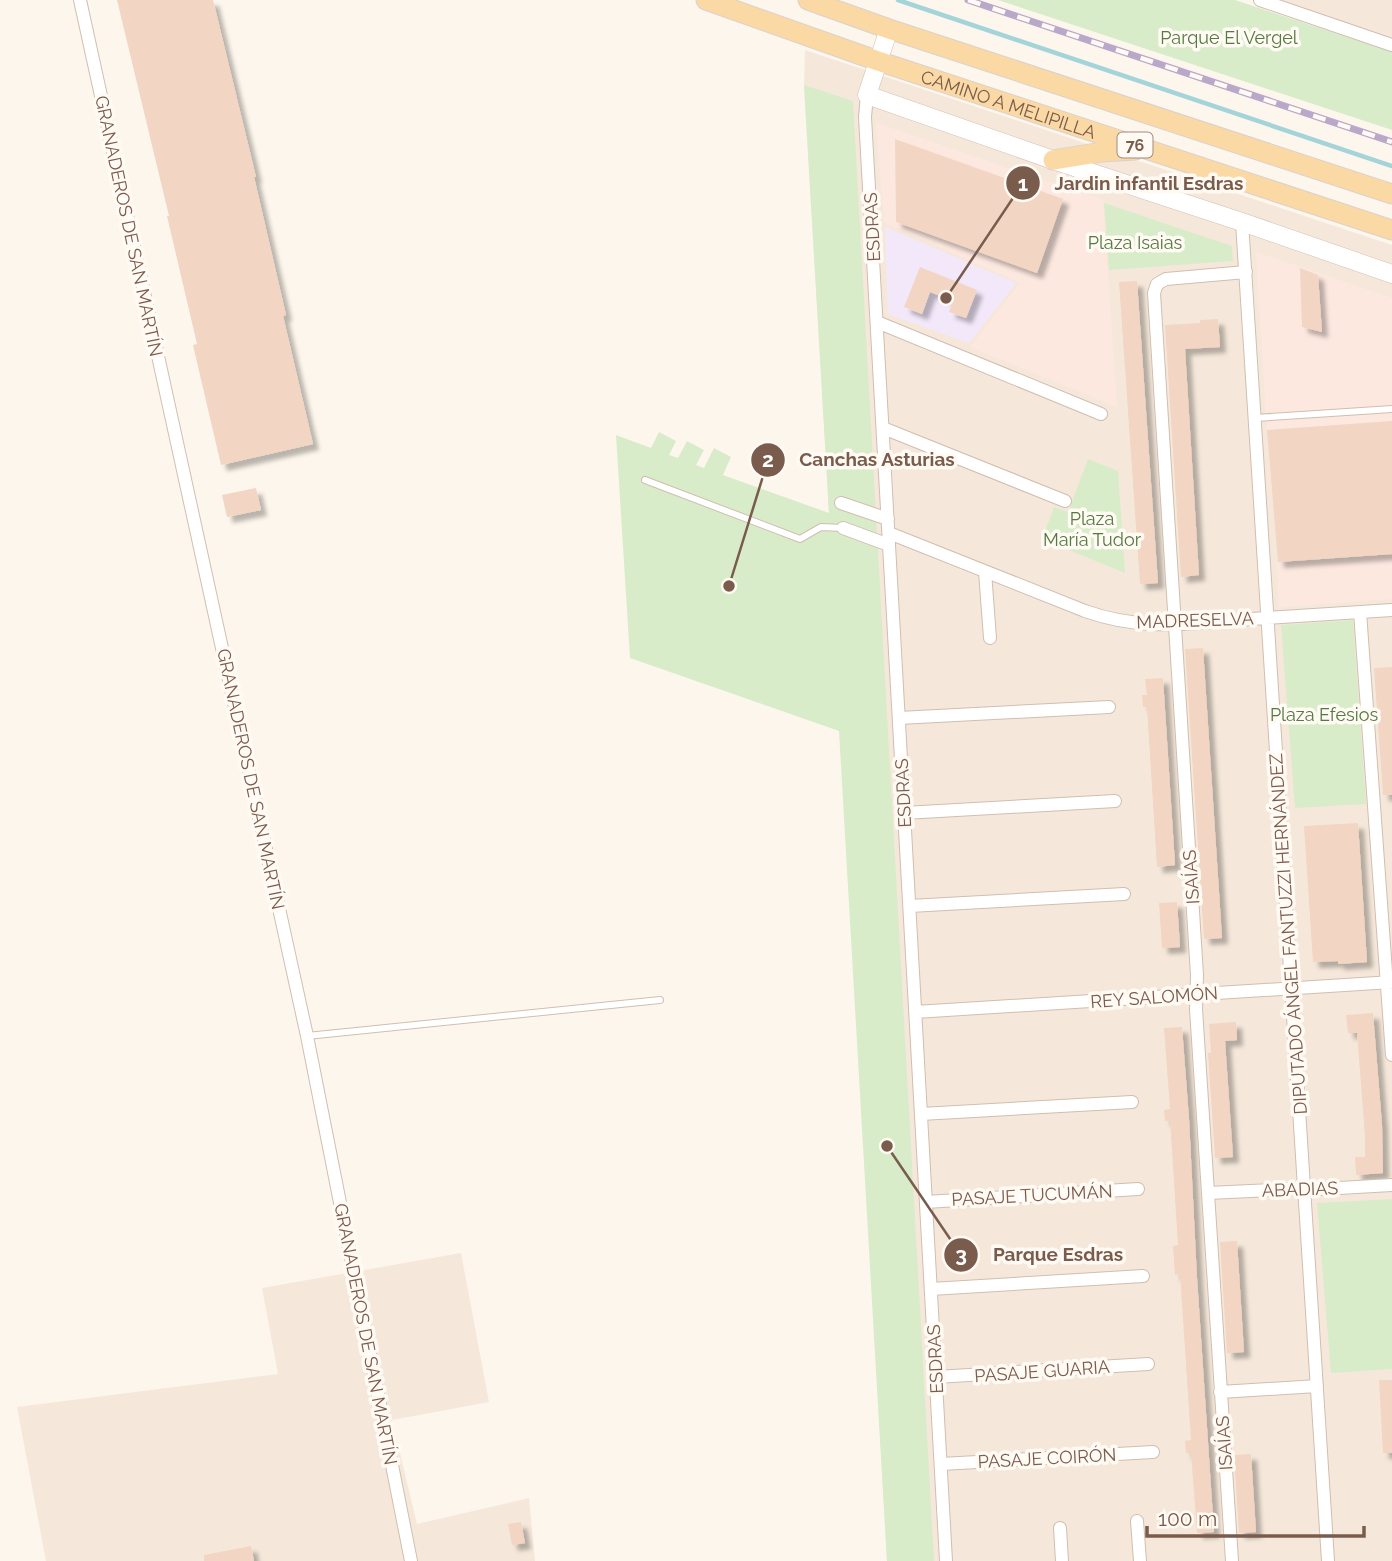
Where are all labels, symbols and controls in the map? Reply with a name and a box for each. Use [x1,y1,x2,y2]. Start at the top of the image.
park label: Parque El Vergel [1160,27,1298,48]
street label: CAMINO A MELIPILLA [918,65,1099,142]
street label: GRANADEROS DE SAN MARTÍN [91,93,168,358]
road number: 76 [1118,132,1152,158]
callout: Jardin infantil Esdras [1005,163,1258,203]
text: 1 [1018,171,1028,196]
text: Jardin infantil Esdras [1055,172,1243,194]
street label: ESDRAS [860,192,884,262]
park label: Plaza Isaias [1088,232,1183,253]
callout: Canchas Asturias [750,440,969,480]
text: 2 [762,447,774,472]
text: Canchas Asturias [799,448,955,470]
park label: Plaza María Tudor [1043,508,1142,550]
street label: MADRESELVA [1136,607,1254,633]
street label: GRANADEROS DE SAN MARTÍN [213,646,290,911]
park label: Plaza Efesios [1270,704,1378,725]
street label: DIPUTADO ÁNGEL FANTUZZI HERNÁNDEZ [1264,753,1311,1115]
street label: ESDRAS [891,758,915,828]
street label: ISAÍAS [1178,849,1203,905]
street label: REY SALOMÓN [1089,981,1219,1012]
street label: ABADIAS [1262,1177,1339,1201]
street label: PASAJE TUCUMÁN [951,1179,1113,1210]
street label: GRANADEROS DE SAN MARTÍN [330,1201,403,1467]
callout: Parque Esdras [944,1235,1137,1275]
text: 3 [955,1242,967,1267]
text: Parque Esdras [993,1243,1123,1265]
street label: ESDRAS [923,1324,947,1394]
street label: PASAJE GUARIA [974,1356,1110,1386]
street label: ISAÍAS [1211,1415,1236,1471]
street label: PASAJE COIRÓN [977,1443,1117,1472]
scale bar [1147,1494,1364,1538]
text: 100 m [1158,1506,1217,1531]

